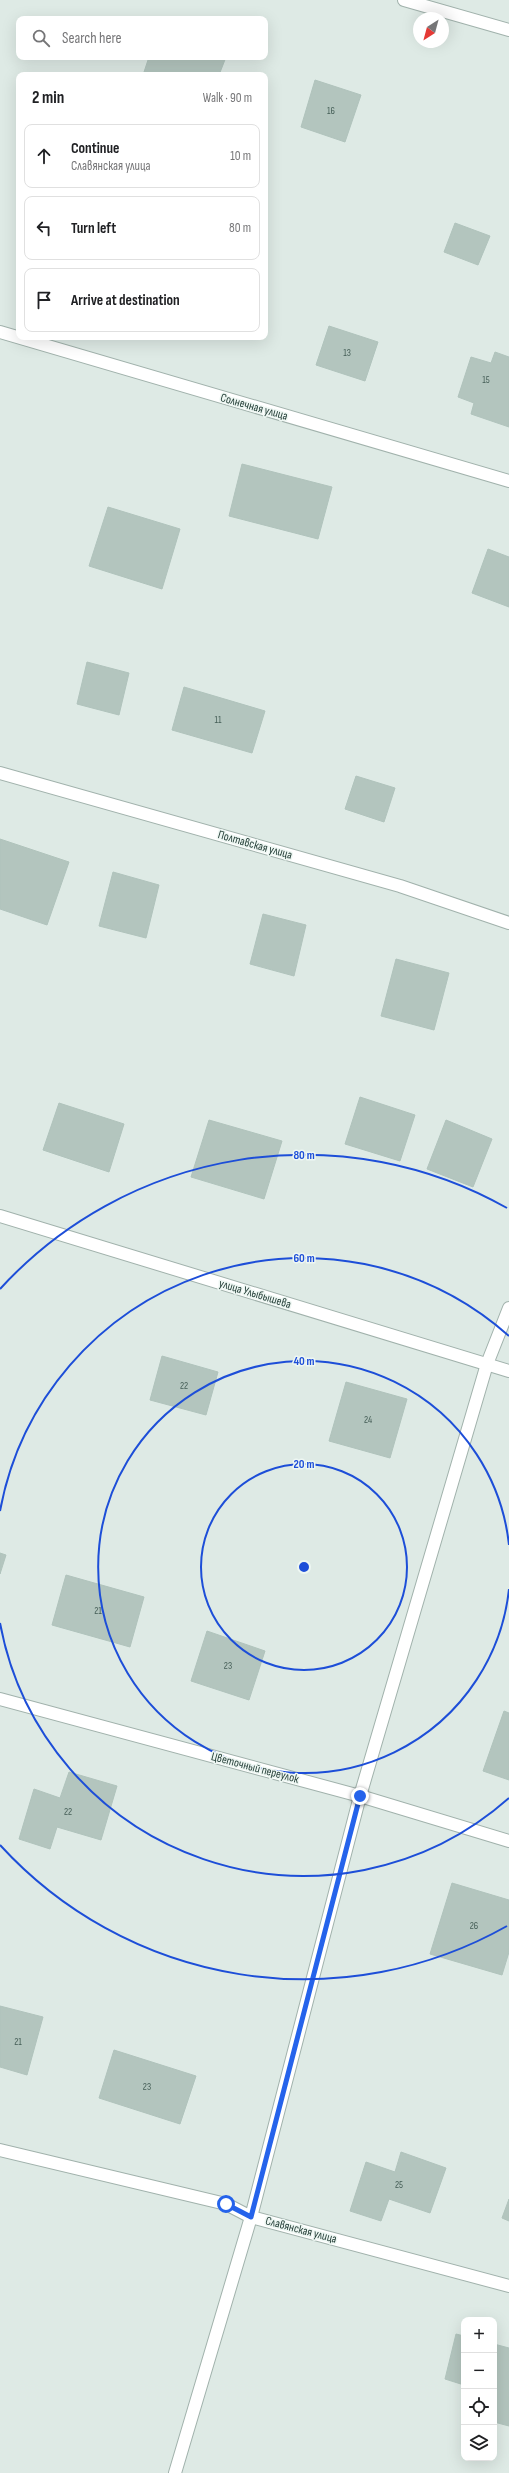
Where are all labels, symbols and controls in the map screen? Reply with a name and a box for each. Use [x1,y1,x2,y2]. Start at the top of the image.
north arrow [413,12,449,48]
search box [16,16,268,60]
icon: search [30,27,52,49]
text: Search here [62,29,122,48]
text: 2 min [32,88,64,108]
text: Walk · 90 m [203,90,252,106]
house number: 16 [327,105,335,117]
text: Continue [71,139,120,158]
icon: ahead [33,145,55,167]
text: 10 m [230,148,251,164]
text: Славянская улица [71,158,151,174]
icon: left [33,217,55,239]
text: Turn left [71,219,116,238]
text: 80 m [229,220,251,236]
icon: arrive [33,289,55,311]
text: Arrive at destination [71,291,180,310]
house number: 13 [343,347,351,359]
house number: 15 [482,374,490,386]
street label: Солнечная улица [219,390,290,424]
house number: 11 [215,714,222,726]
street label: Полтавская улица [216,827,294,863]
text: 80 m [293,1148,315,1163]
text: 60 m [293,1251,315,1266]
street label: улица Улыбышева [217,1276,293,1312]
text: 40 m [293,1354,315,1369]
house number: 22 [180,1380,188,1392]
house number: 24 [364,1414,372,1426]
text: 20 m [294,1457,314,1472]
centre of rings [297,1560,311,1574]
house number: 21 [94,1605,102,1617]
house number: 23 [224,1660,232,1672]
street label: Цветочный переулок [209,1749,301,1787]
route end [351,1787,369,1805]
house number: 22 [64,1806,72,1818]
house number: 26 [470,1920,478,1932]
house number: 21 [14,2036,22,2048]
house number: 23 [143,2081,151,2093]
house number: 25 [395,2179,403,2191]
route start [217,2195,235,2213]
street label: Славянская улица [264,2213,339,2247]
map controls [461,2317,497,2461]
button: + [461,2317,497,2353]
button: − [461,2353,497,2389]
button: locate [461,2389,497,2425]
button: layers [461,2425,497,2461]

